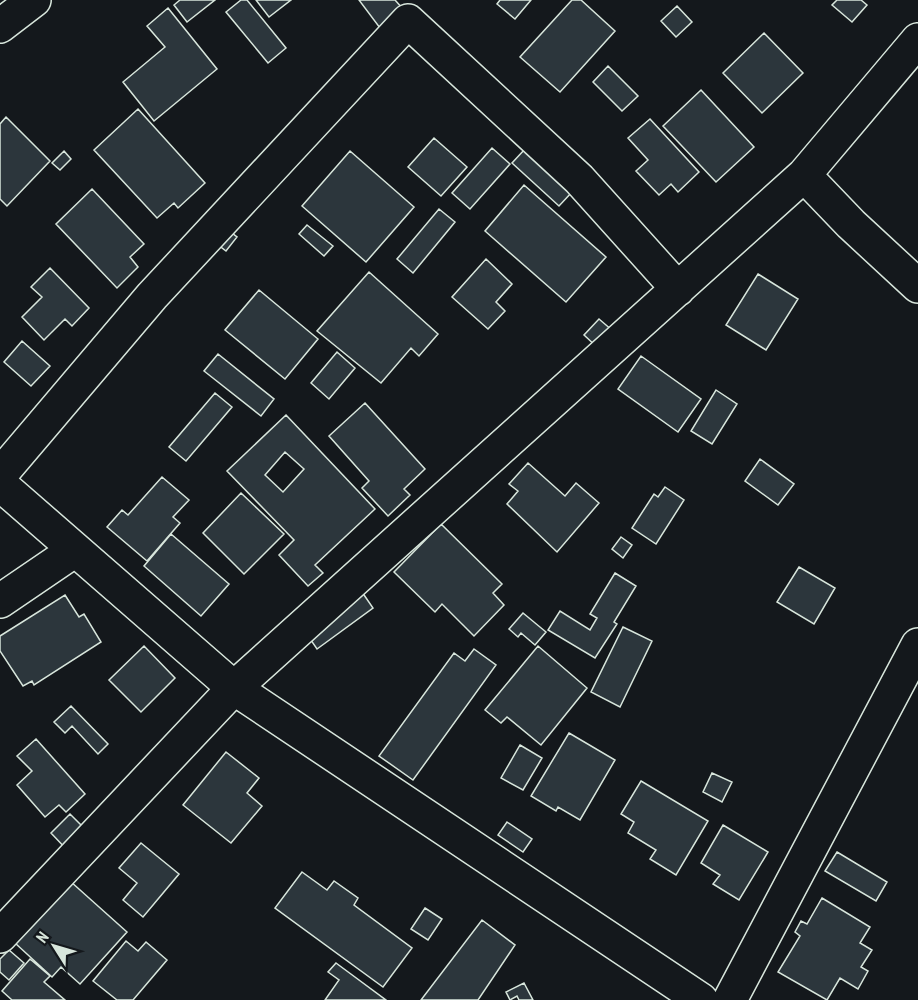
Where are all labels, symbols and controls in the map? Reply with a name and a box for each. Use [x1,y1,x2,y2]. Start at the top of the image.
north arrow [24,916,84,976]
text: N [31,928,53,946]

